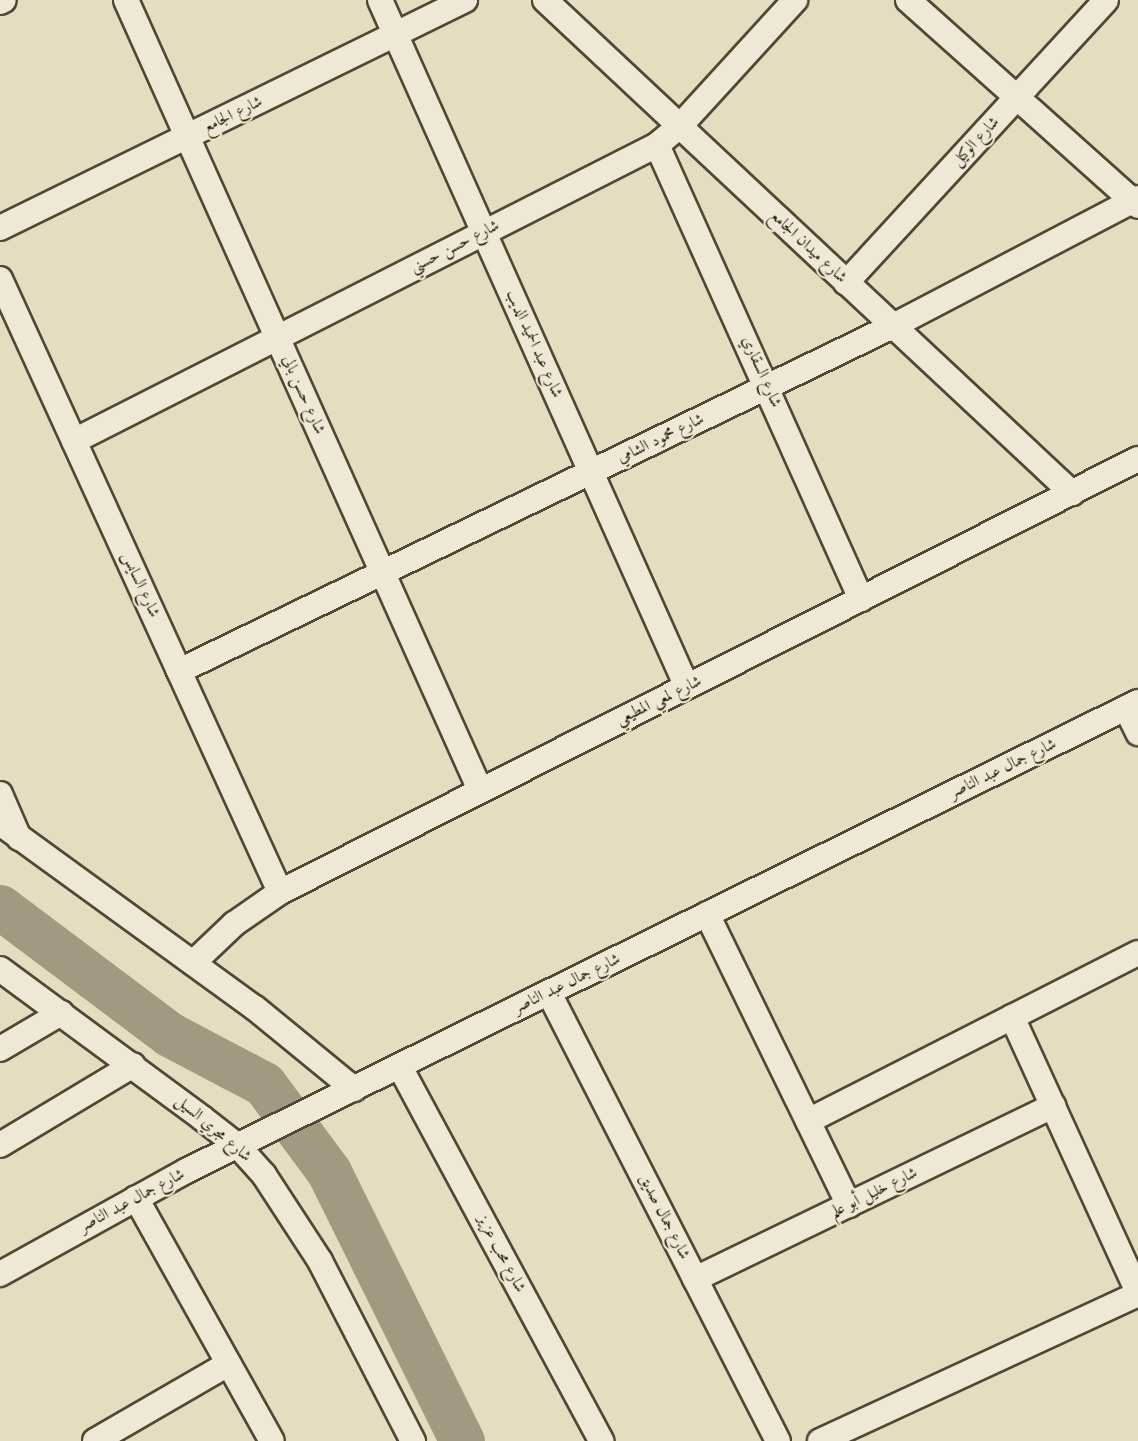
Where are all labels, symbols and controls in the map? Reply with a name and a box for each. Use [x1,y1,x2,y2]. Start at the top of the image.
street label: شارع الجامع [200,92,266,138]
street label: شارع الوكيل [948,113,1004,171]
street label: شارع ميدان الجامع [765,206,851,288]
street label: شارع حسن حسني [407,216,503,278]
street label: شارع عبد الحميد الديب [502,287,566,401]
street label: شارع السقاري [737,333,785,411]
street label: شارع حسن بالي [277,353,329,437]
street label: شارع محمود الشامي [615,410,707,468]
street label: شارع السايس [116,549,164,621]
street label: شارع لمعي المطيعي [613,672,705,730]
street label: شارع جمال عبد الناصر [946,735,1060,803]
street label: شارع جمال عبد الناصر [510,950,624,1018]
street label: شارع مجري السيل [171,1092,255,1166]
street label: شارع خليل أبو علم [827,1164,921,1222]
street label: شارع جمال عبد الناصر [76,1165,188,1237]
street label: شارع جمال صديق [634,1171,694,1263]
street label: شارع محب عزيز [473,1212,529,1296]

